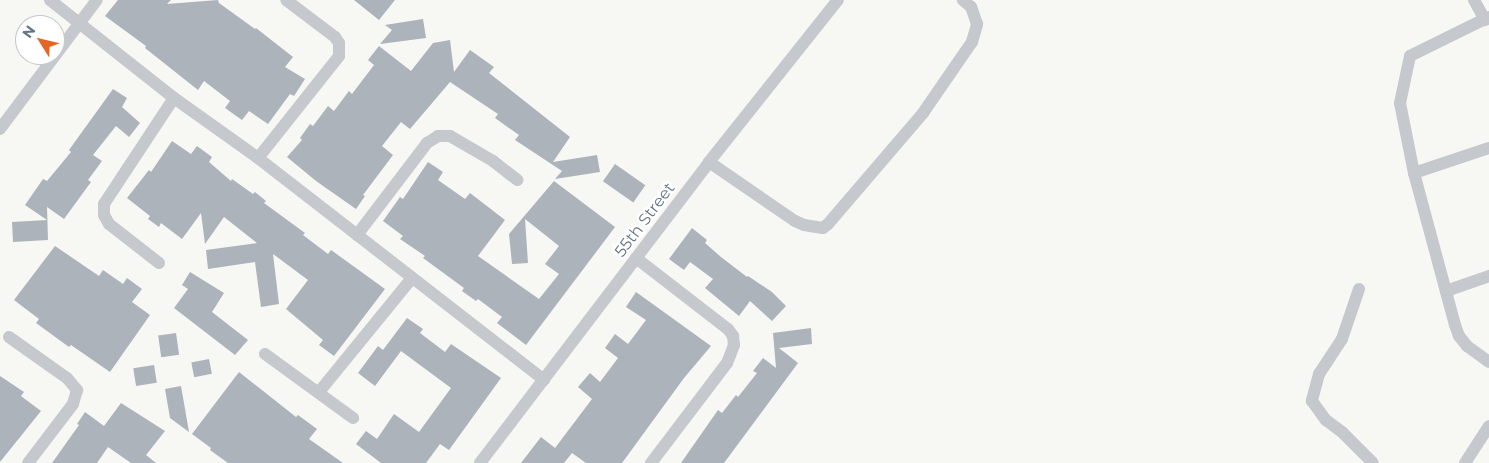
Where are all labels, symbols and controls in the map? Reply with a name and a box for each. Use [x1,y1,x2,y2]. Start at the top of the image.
north arrow [15,15,65,65]
text: N [18,22,39,42]
street label: 55th Street [611,179,679,261]

